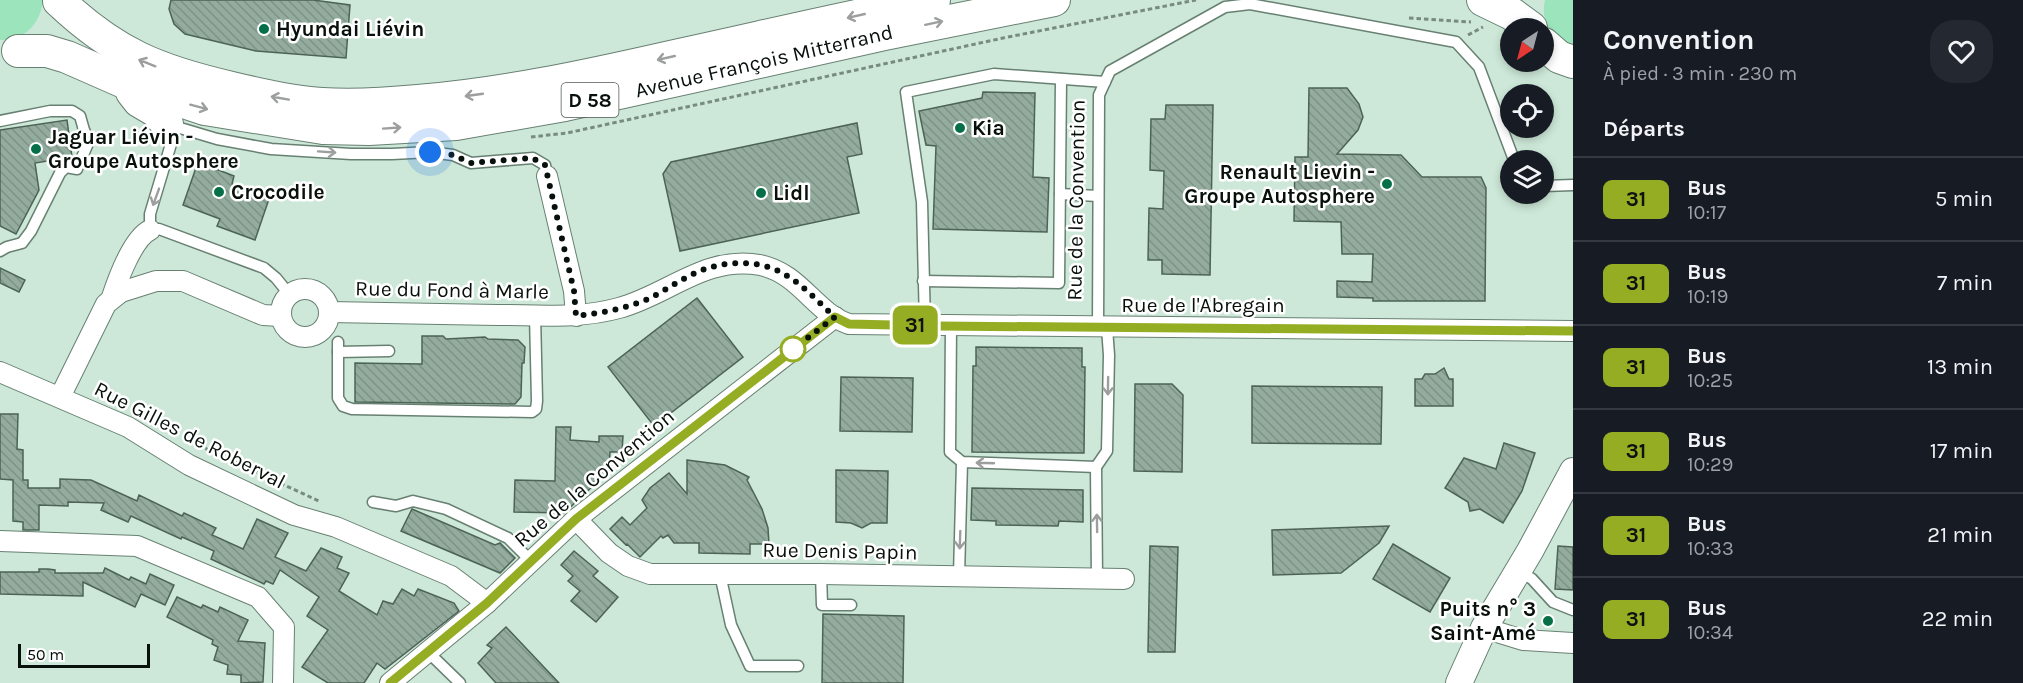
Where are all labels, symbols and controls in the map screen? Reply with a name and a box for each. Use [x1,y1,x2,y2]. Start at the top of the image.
one-way arrow [847,11,866,22]
place label: Hyundai Liévin [276,17,424,41]
one-way arrow [924,17,943,29]
north arrow [1500,18,1554,72]
map controls [1500,18,1554,204]
street label: Avenue François Mitterrand [633,20,895,102]
button: heart [1930,20,1993,83]
marker: Hyundai Liévin [257,22,271,36]
text: Convention [1603,23,1754,56]
one-way arrow [656,53,676,64]
one-way arrow [139,57,157,68]
text: À pied · 3 min · 230 m [1603,62,1797,85]
road number: D 58 [562,83,618,117]
button: locate [1500,84,1554,138]
one-way arrow [465,89,485,100]
one-way arrow [271,92,291,103]
street label: Rue de la Convention [1062,99,1090,301]
one-way arrow [190,102,209,113]
place label: Kia [972,116,1005,140]
text: Départs [1603,116,1685,142]
marker: Kia [953,121,967,135]
one-way arrow [382,122,402,133]
place label: Jaguar Liévin - Groupe Autosphere [48,125,239,173]
your location [415,137,445,167]
marker: Jaguar Liévin - Groupe Autosphere [29,142,43,156]
one-way arrow [317,147,337,158]
button: layers [1500,150,1554,204]
place label: Renault Lievin - Groupe Autosphere [1184,160,1375,208]
text: Bus [1687,175,1727,201]
marker: Renault Lievin - Groupe Autosphere [1380,177,1394,191]
place label: Crocodile [231,180,325,204]
place label: Lidl [773,181,810,205]
marker: Crocodile [212,185,226,199]
marker: Lidl [754,186,768,200]
text: 5 min [1935,186,1993,212]
one-way arrow [150,187,161,206]
text: 31 [1626,187,1646,211]
text: 10:17 [1687,201,1726,224]
text: Bus [1687,259,1727,285]
text: 7 min [1937,270,1993,296]
text: 31 [1626,271,1646,295]
street label: Rue du Fond à Marle [355,276,549,304]
text: 10:19 [1687,285,1728,308]
street label: Rue de l'Abregain [1121,293,1285,317]
line badge: 31 [888,306,942,344]
text: 31 [905,313,925,337]
unlabelled marker [780,336,806,362]
text: Bus [1687,343,1727,369]
text: 13 min [1927,354,1993,380]
text: 31 [1626,355,1646,379]
text: 10:25 [1687,369,1733,392]
street label: Rue Gilles de Roberval [91,376,289,494]
one-way arrow [1102,376,1114,396]
street label: Rue de la Convention [509,404,679,552]
text: Bus [1687,427,1727,453]
text: 17 min [1930,438,1993,464]
text: 31 [1626,439,1646,463]
text: 10:29 [1687,453,1733,476]
one-way arrow [976,457,996,469]
text: Bus [1687,511,1727,537]
one-way arrow [1091,513,1103,533]
text: 21 min [1927,522,1993,548]
text: 31 [1626,523,1646,547]
one-way arrow [954,530,966,550]
text: 10:33 [1687,537,1734,560]
street label: Rue Denis Papin [762,538,918,564]
text: Bus [1687,595,1727,621]
place label: Puits n° 3 Saint-Amé [1430,597,1536,645]
text: 22 min [1922,606,1993,632]
text: 31 [1626,607,1646,631]
marker: Puits n° 3 Saint-Amé [1541,614,1555,628]
text: 10:34 [1687,621,1733,644]
scale bar [18,641,150,668]
text: 50 m [27,645,64,664]

